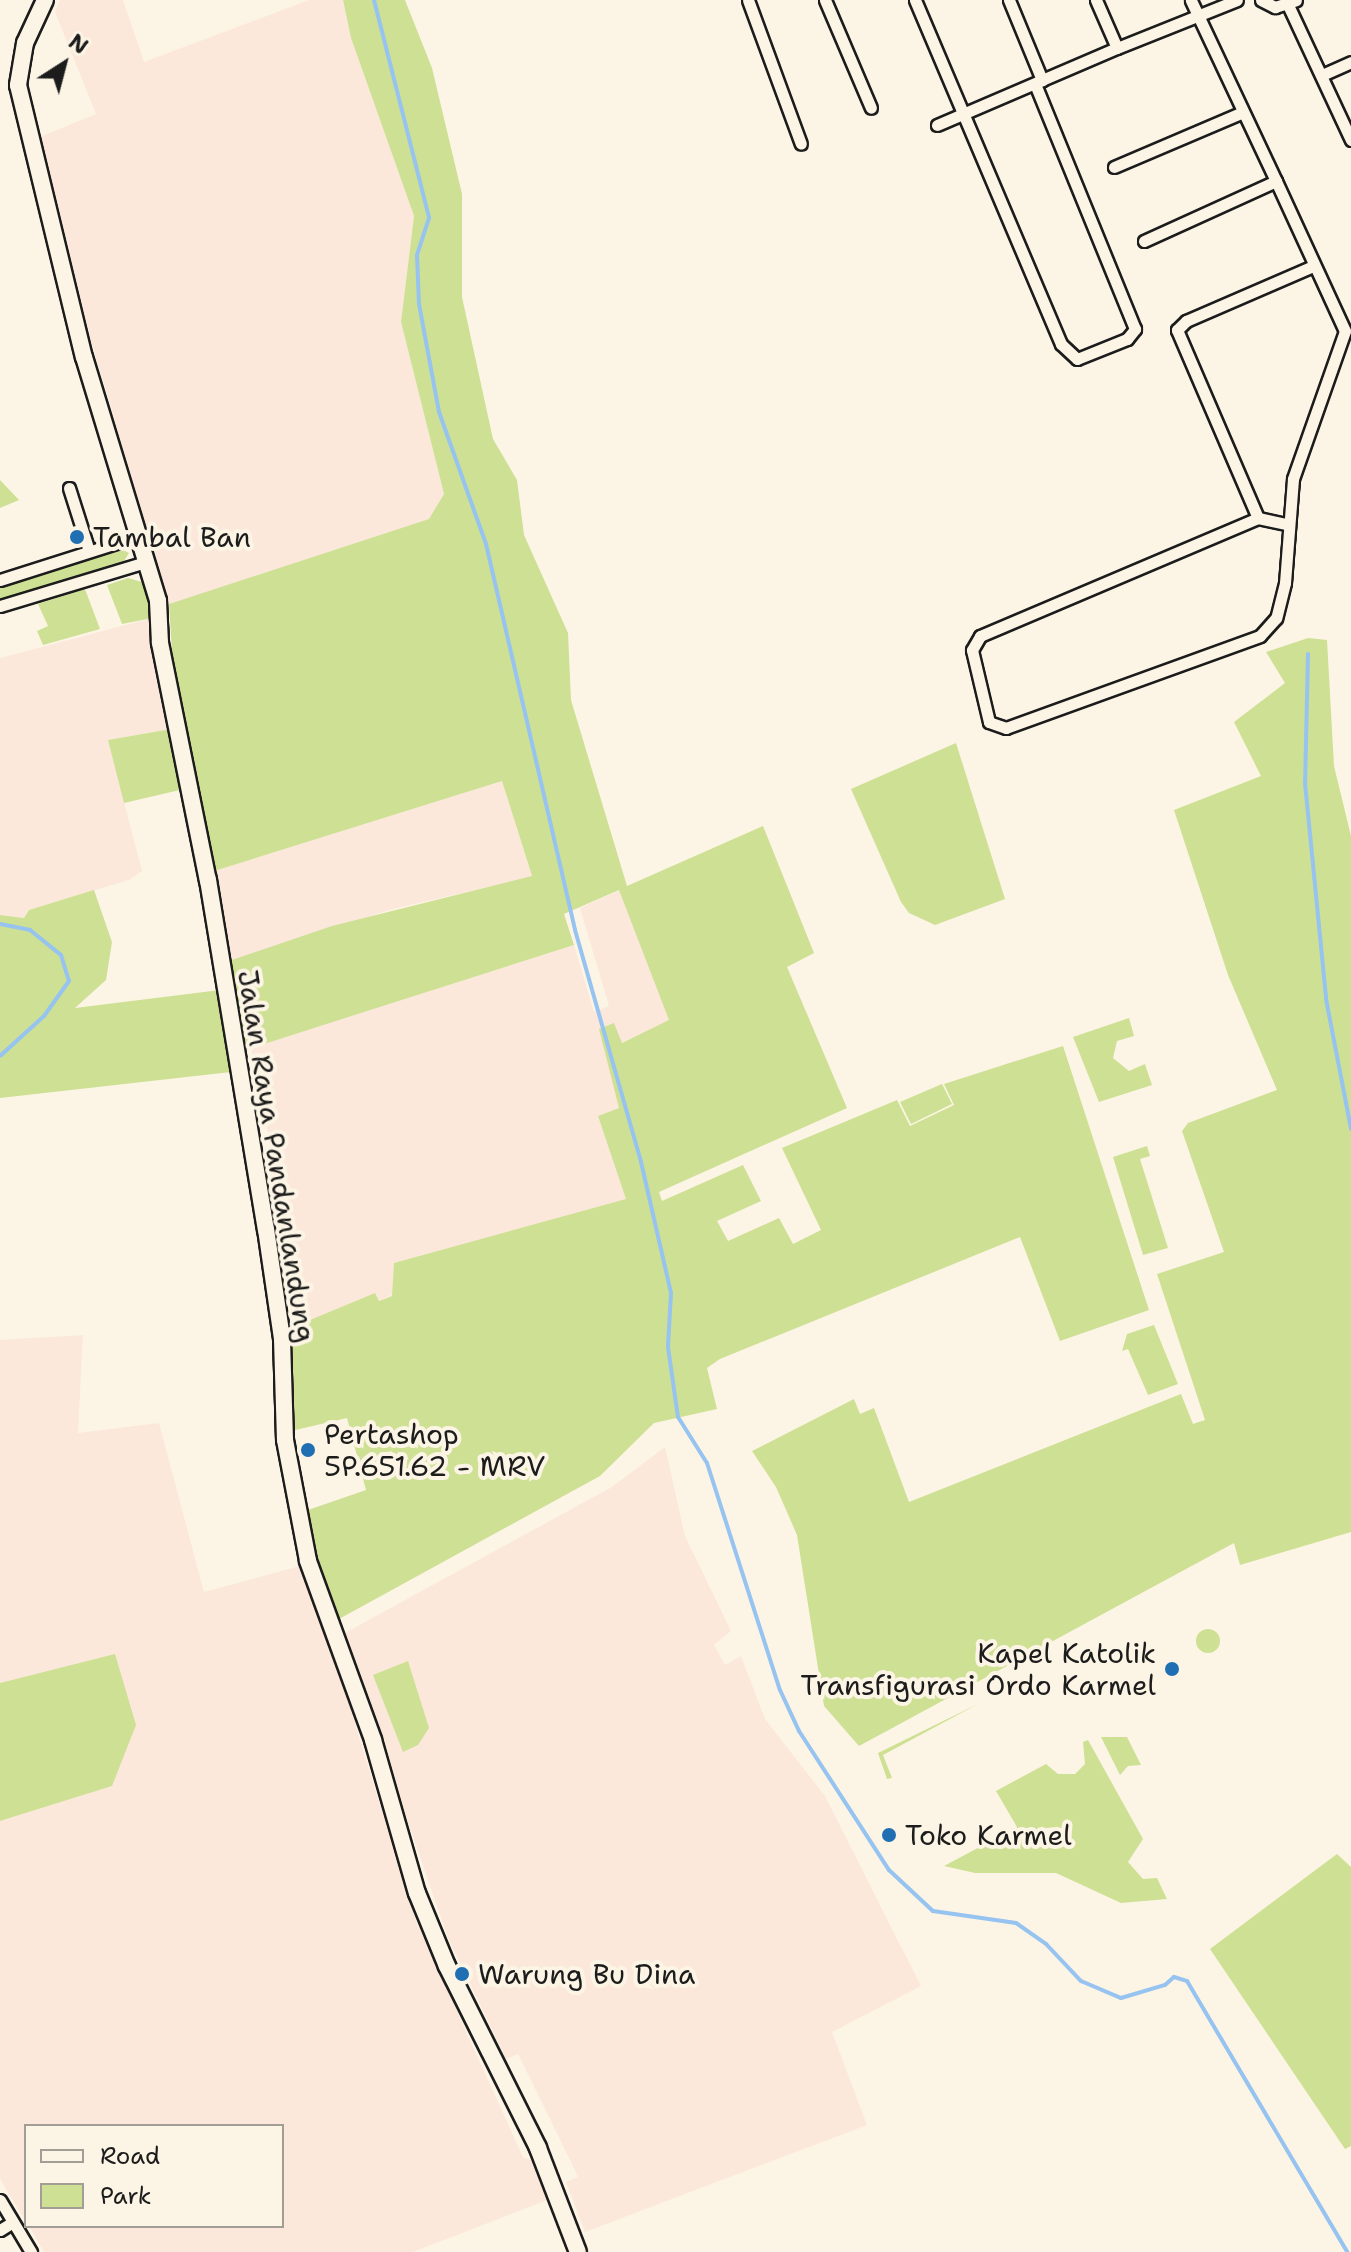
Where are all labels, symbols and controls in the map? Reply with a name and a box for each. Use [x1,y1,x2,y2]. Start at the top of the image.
north arrow [24,24,104,104]
text: N [63,27,94,61]
place label: Tambal Ban [93,520,251,554]
marker: Tambal Ban [68,528,86,546]
street label: Jalan Raya Pandanlandung [231,967,323,1345]
place label: Pertashop 5P.651.62 - MRV [324,1417,545,1483]
marker: Pertashop 5P.651.62 - MRV [299,1441,317,1459]
place label: Kapel Katolik Transfigurasi Ordo Karmel [801,1636,1156,1702]
marker: Kapel Katolik Transfigurasi Ordo Karmel [1163,1660,1181,1678]
place label: Toko Karmel [905,1818,1072,1852]
marker: Toko Karmel [880,1826,898,1844]
place label: Warung Bu Dina [478,1957,695,1991]
marker: Warung Bu Dina [453,1965,471,1983]
legend [24,2124,284,2228]
text: Road [100,2140,160,2172]
text: Park [100,2180,152,2212]

